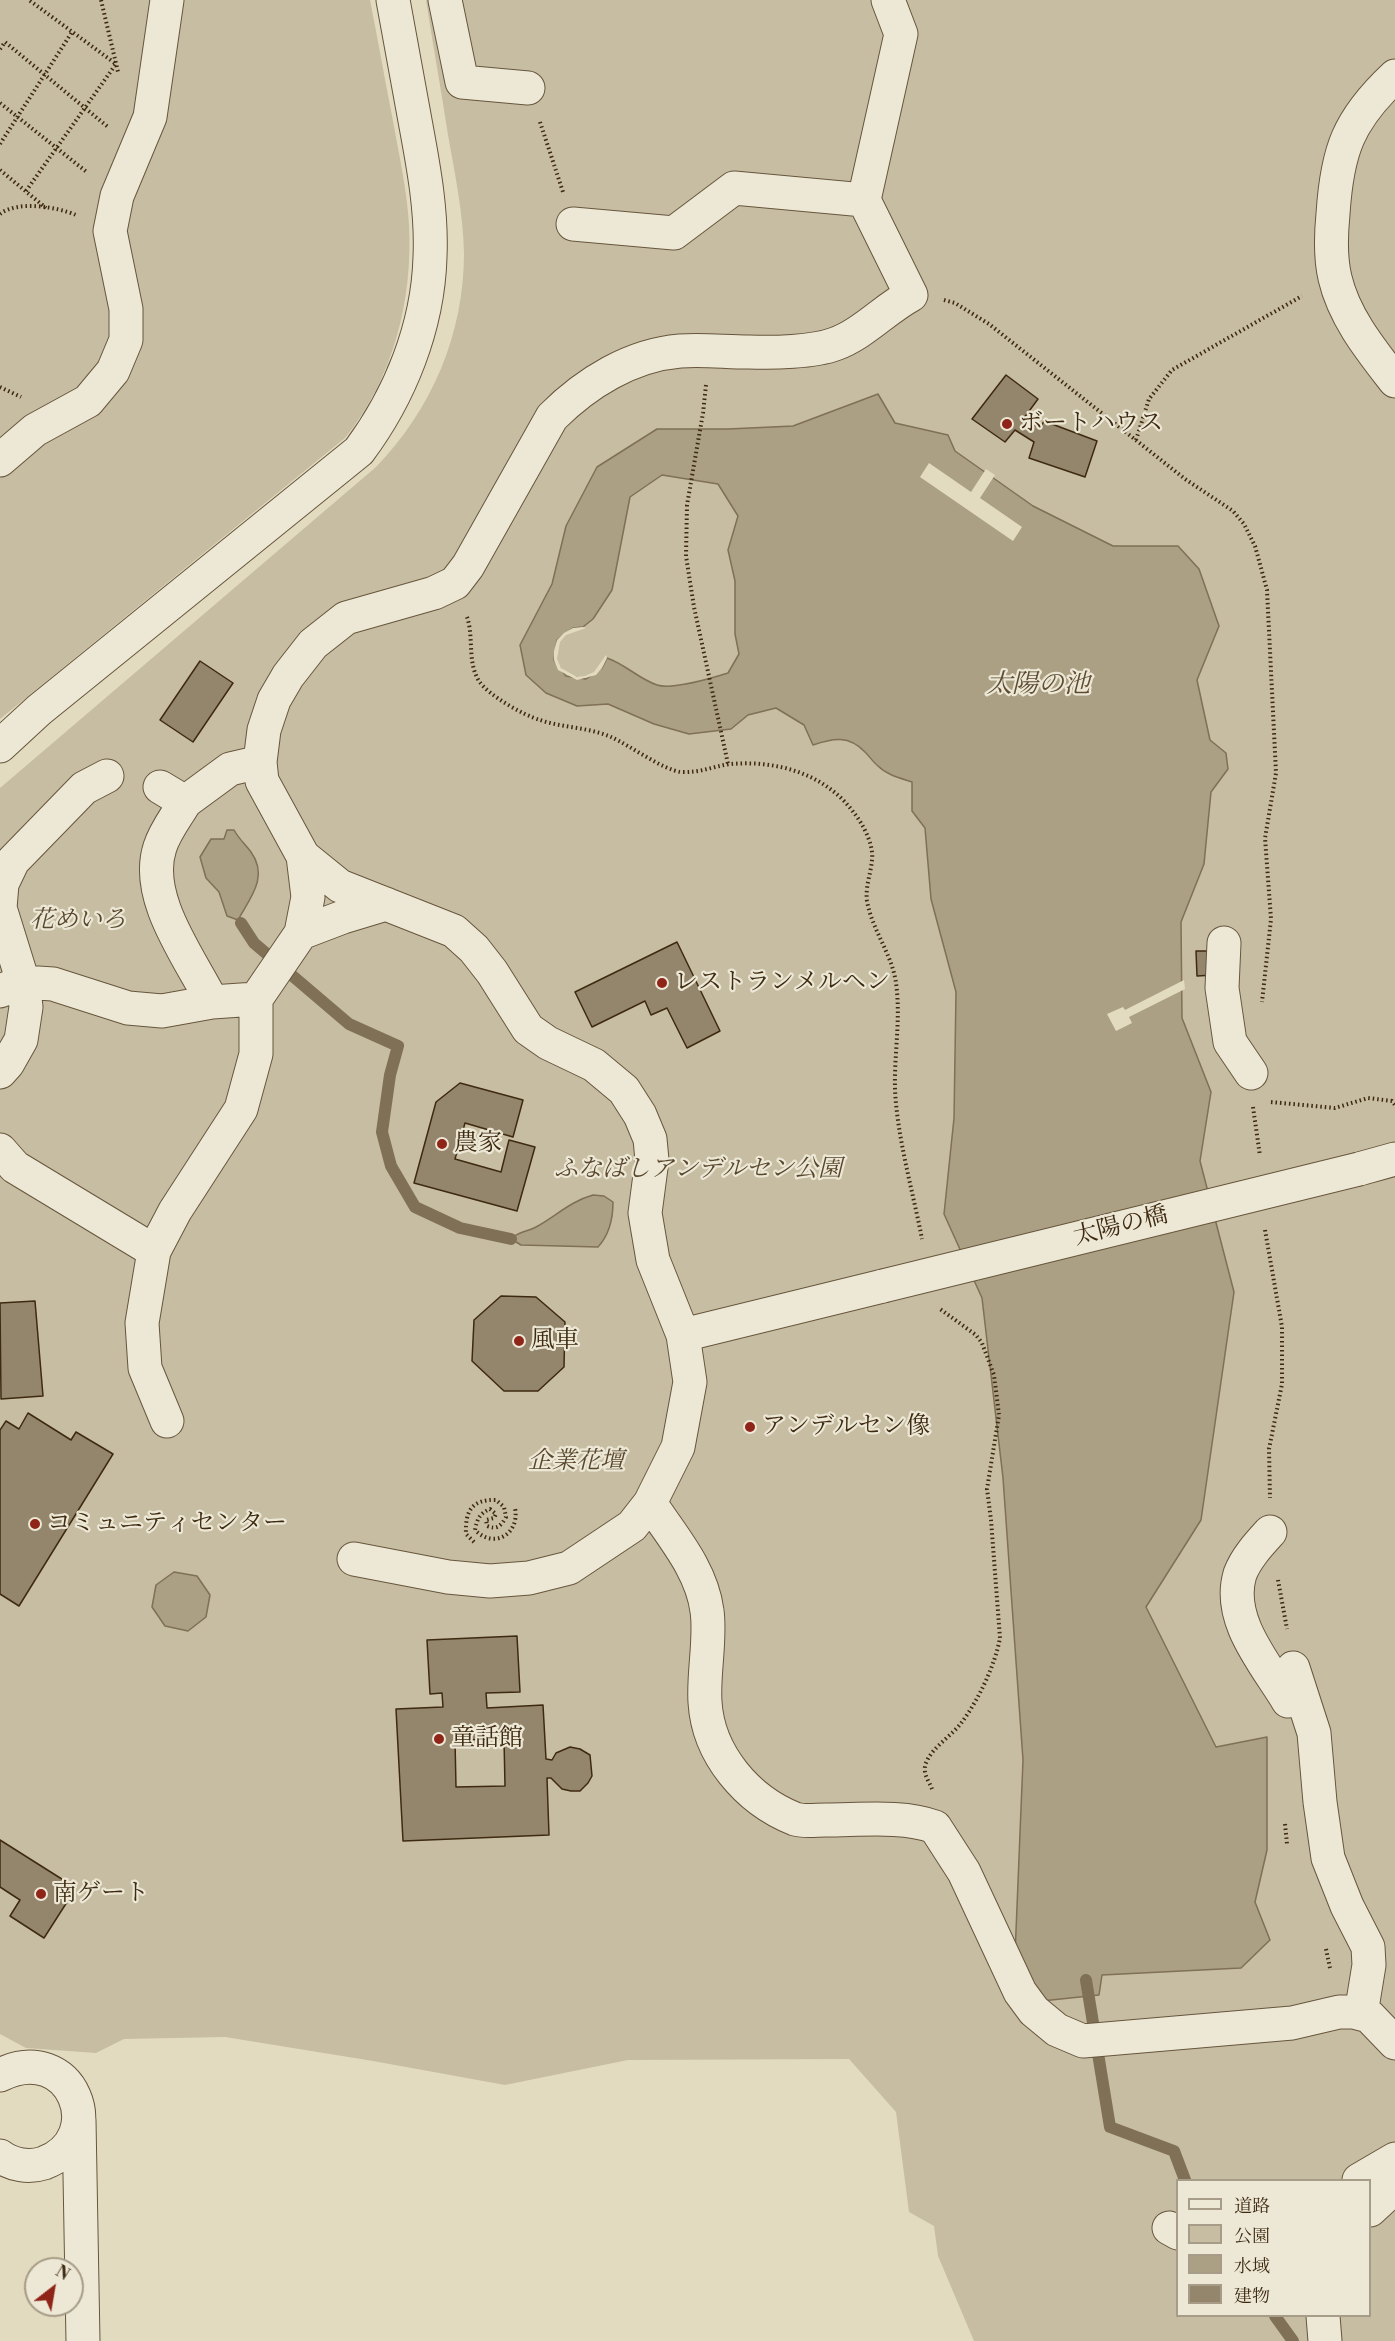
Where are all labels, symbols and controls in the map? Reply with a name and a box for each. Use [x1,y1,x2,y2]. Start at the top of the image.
place label: ボートハウス [1019,410,1163,438]
marker: ボートハウス [1000,417,1014,431]
water label: 太陽の池 [986,670,1090,702]
park label: 花めいろ [30,907,126,935]
place label: レストランメルヘン [674,969,890,997]
marker: レストランメルヘン [655,976,669,990]
place label: 農家 [454,1130,502,1158]
marker: 農家 [435,1137,449,1151]
park label: ふなばしアンデルセン公園 [554,1156,842,1184]
street label: 太陽の橋 [1071,1201,1171,1253]
place label: 風車 [531,1327,579,1355]
marker: 風車 [512,1334,526,1348]
place label: アンデルセン像 [762,1413,930,1441]
marker: アンデルセン像 [743,1420,757,1434]
park label: 企業花壇 [528,1448,624,1476]
place label: コミュニティセンター [47,1510,287,1538]
marker: コミュニティセンター [28,1517,42,1531]
place label: 童話館 [451,1725,523,1753]
marker: 童話館 [432,1732,446,1746]
place label: 南ゲート [53,1880,149,1908]
marker: 南ゲート [34,1887,48,1901]
legend [1176,2179,1371,2317]
text: 道路 [1234,2195,1270,2218]
text: 公園 [1234,2225,1270,2248]
text: 水域 [1234,2255,1270,2278]
north arrow [24,2257,84,2317]
text: N [52,2261,73,2285]
text: 建物 [1234,2285,1270,2308]

